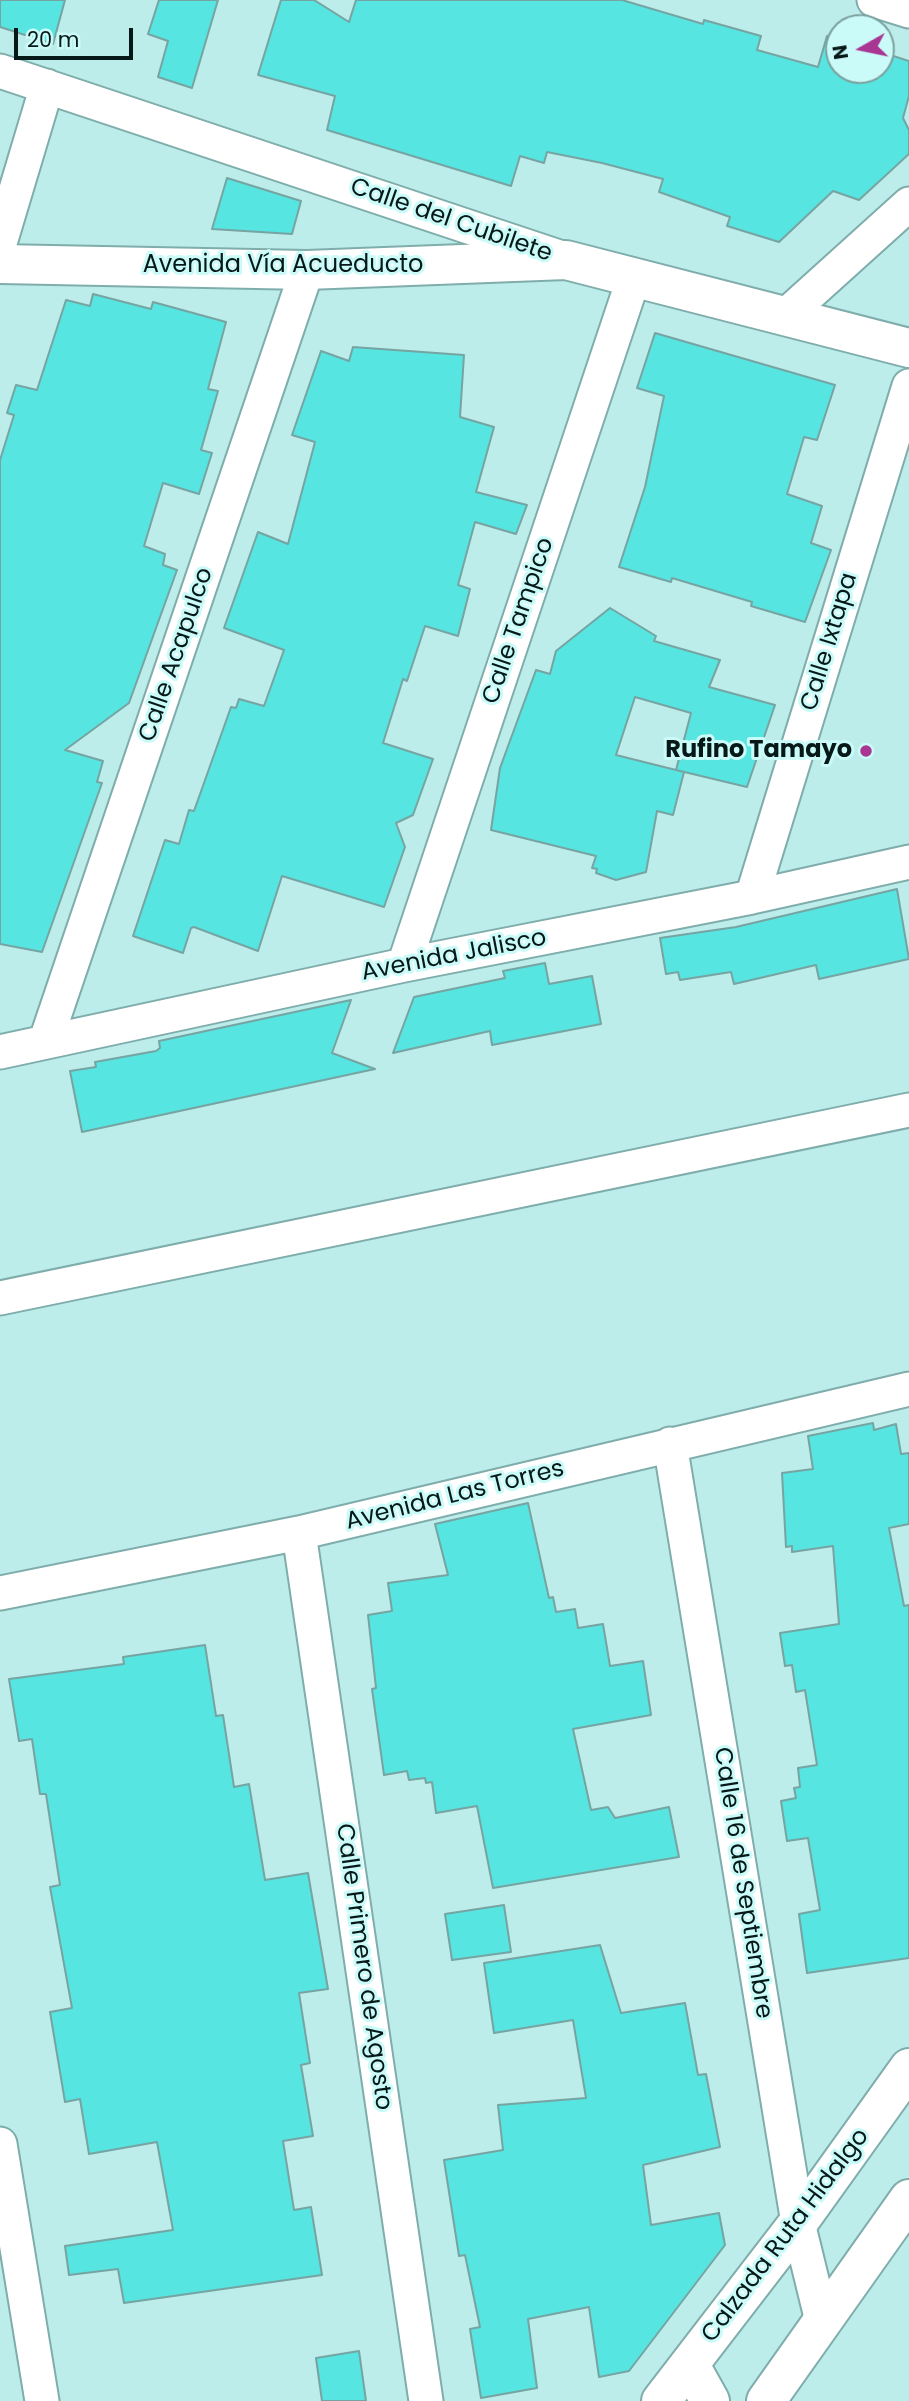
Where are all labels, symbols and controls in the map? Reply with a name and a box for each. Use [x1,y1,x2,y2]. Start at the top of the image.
scale bar [18,14,136,58]
north arrow [825,14,895,84]
text: 20 m [27,25,80,54]
text: N [826,43,855,61]
street label: Calle del Cubilete [346,173,556,269]
street label: Avenida Vía Acueducto [143,252,423,280]
street label: Calle Tampico [477,534,561,708]
street label: Calle Acapulco [134,564,220,746]
street label: Calle Ixtapa [795,570,865,714]
place label: Rufino Tamayo [665,737,852,765]
marker: Rufino Tamayo [858,743,874,759]
street label: Avenida Jalisco [359,924,549,988]
street label: Avenida Las Torres [343,1455,567,1537]
street label: Calle 16 de Septiembre [706,1745,778,2021]
street label: Calle Primero de Agosto [329,1822,397,2112]
street label: Calzada Ruta Hidalgo [696,2123,876,2349]

